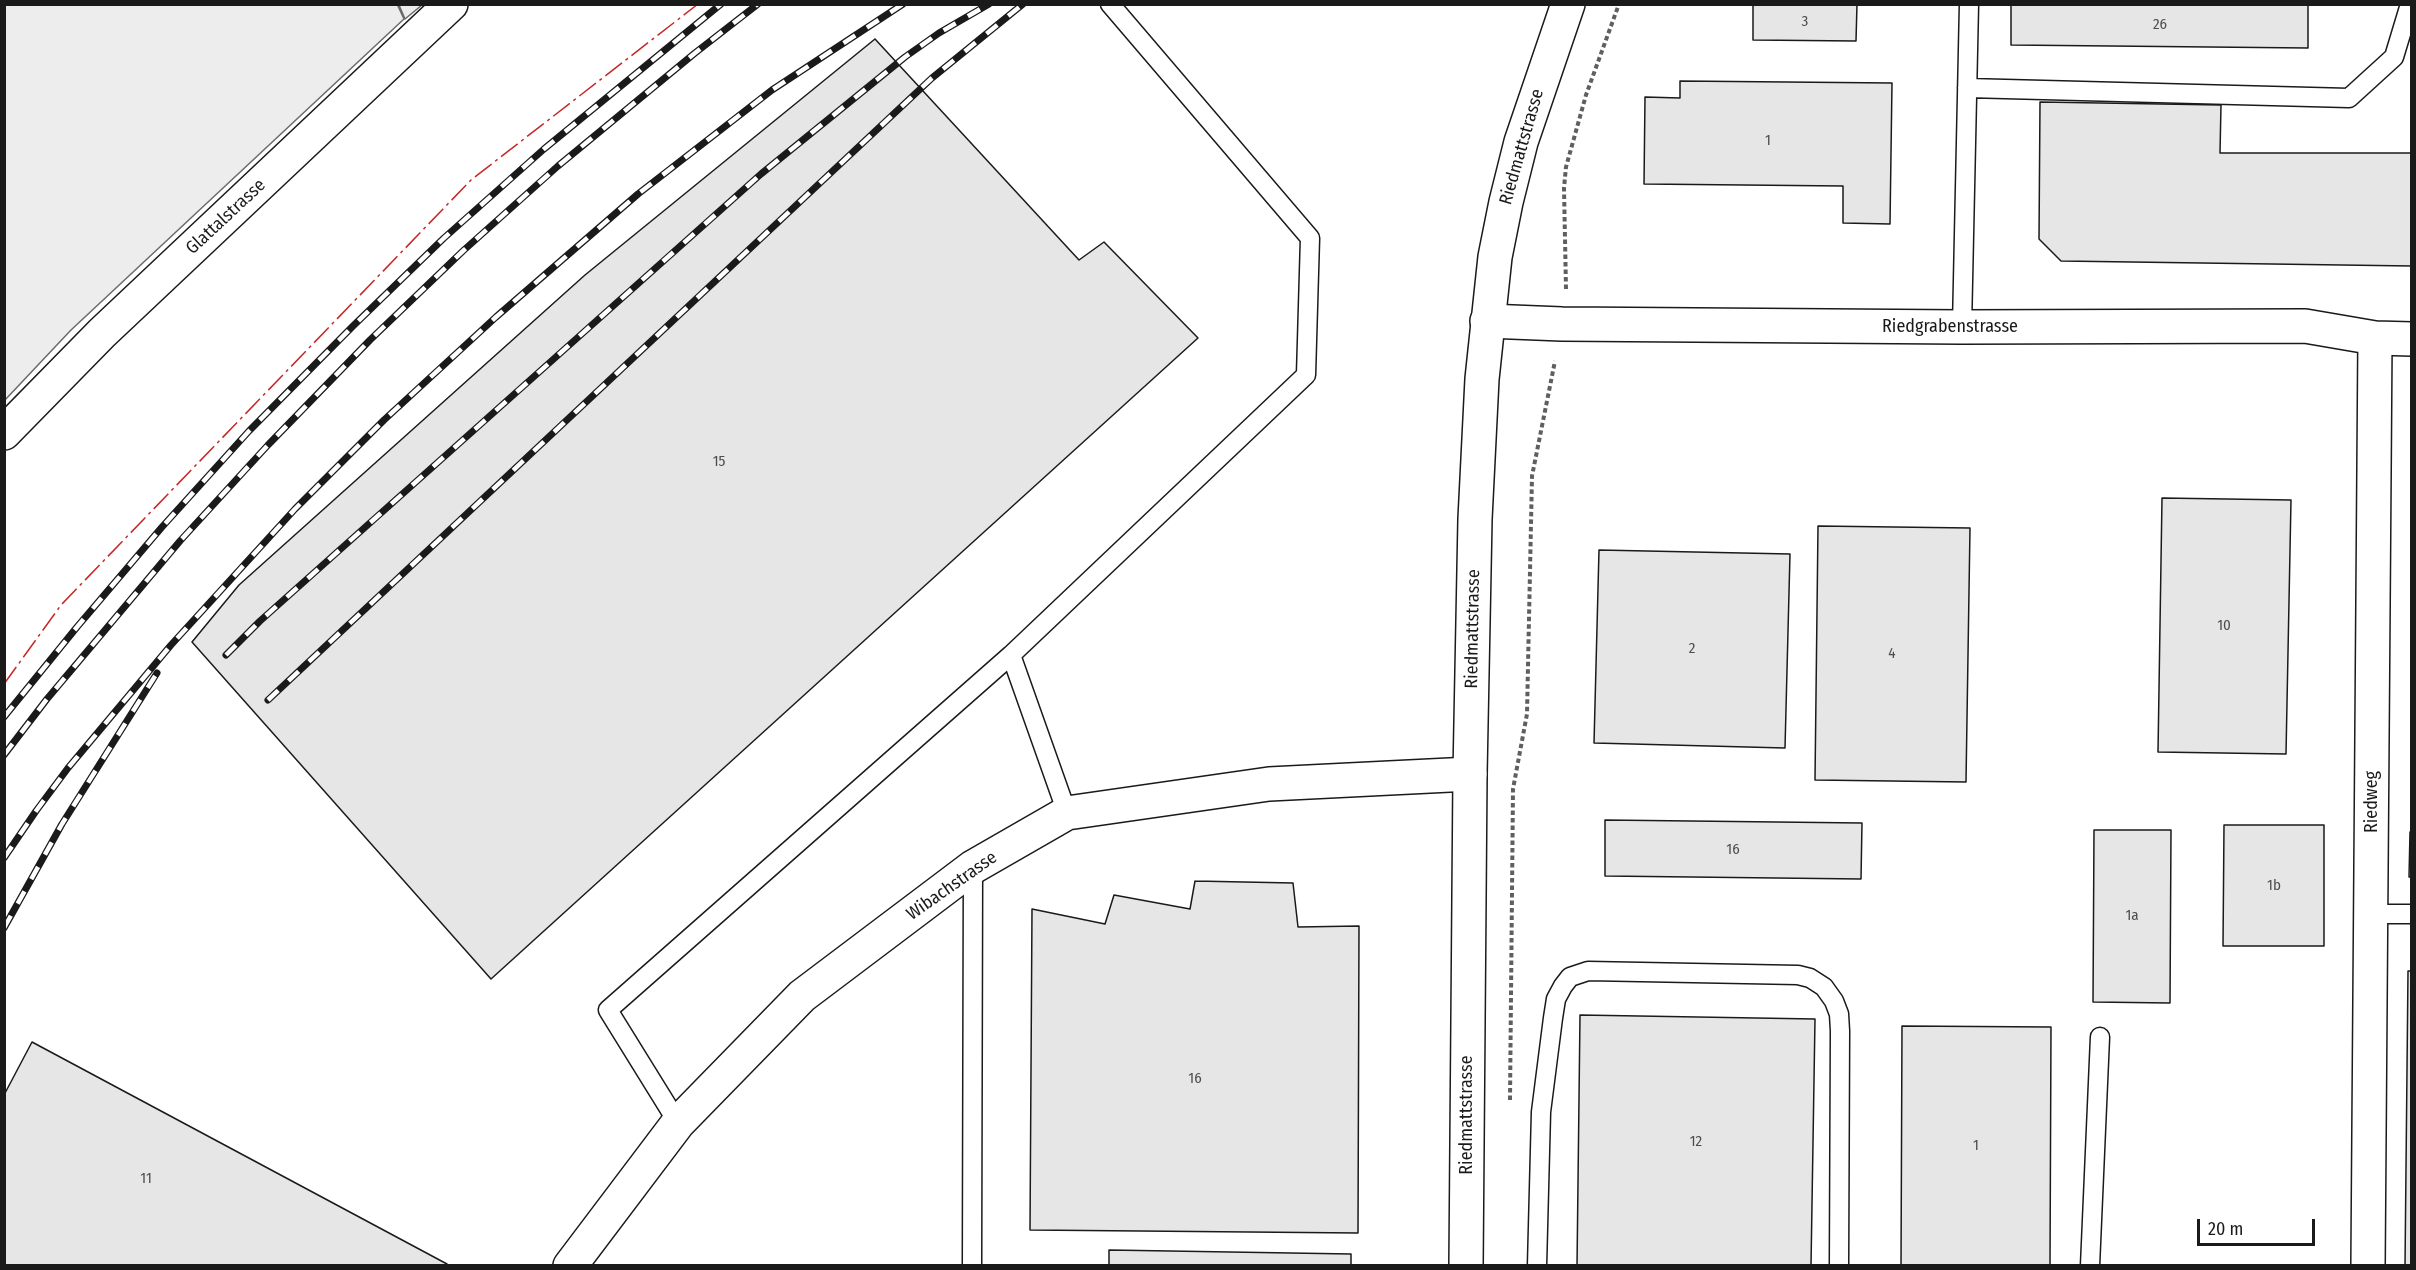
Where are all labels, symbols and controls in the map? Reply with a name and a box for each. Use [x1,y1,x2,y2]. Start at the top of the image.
house number: 3 [1802,13,1808,31]
house number: 26 [2153,16,2167,34]
street label: Riedmattstrasse [1495,87,1549,207]
house number: 1 [1765,132,1771,150]
street label: Glattalstrasse [182,175,270,259]
street label: Riedgrabenstrasse [1882,316,2018,338]
house number: 15 [713,453,725,471]
street label: Riedmattstrasse [1461,569,1485,689]
house number: 10 [2217,617,2231,635]
house number: 2 [1689,640,1695,658]
house number: 4 [1888,645,1896,663]
street label: Riedweg [2361,771,2383,833]
house number: 16 [1726,841,1740,859]
street label: Wibachstrasse [903,847,1001,925]
house number: 1b [2267,877,2281,895]
house number: 1a [2125,907,2139,925]
street label: Riedmattstrasse [1456,1055,1478,1175]
house number: 16 [1188,1070,1202,1088]
house number: 12 [1690,1133,1702,1151]
house number: 1 [1973,1137,1979,1155]
house number: 11 [140,1170,152,1188]
scale bar [2200,1207,2318,1245]
text: 20 m [2208,1218,2243,1240]

